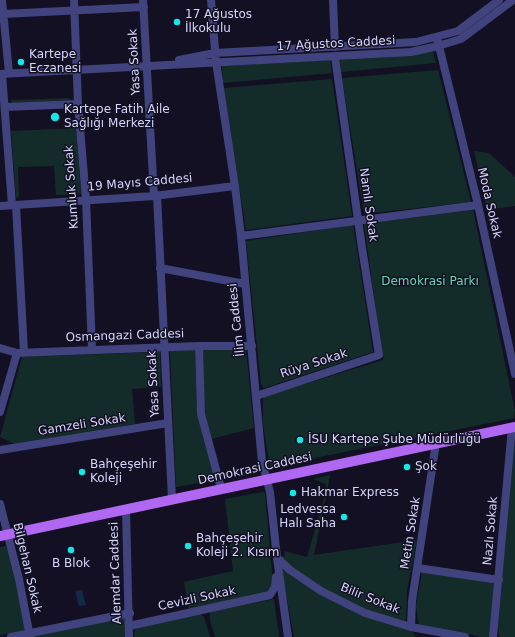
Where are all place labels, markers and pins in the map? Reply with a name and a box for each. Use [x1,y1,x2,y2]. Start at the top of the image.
place label: 17 Ağustos İlkokulu [185,8,252,36]
marker: 17 Ağustos İlkokulu [172,17,182,27]
place label: Kartepe Eczanesi [29,48,81,76]
marker: Kartepe Eczanesi [16,57,26,67]
place label: Kartepe Fatih Aile Sağlığı Merkezi [64,103,170,131]
marker: Kartepe Fatih Aile Sağlığı Merkezi [49,111,61,123]
place label: İSU Kartepe Şube Müdürlüğü [308,433,481,447]
marker: İSU Kartepe Şube Müdürlüğü [295,435,305,445]
place label: Bahçeşehir Koleji [90,458,157,486]
place label: Şok [415,460,437,474]
marker: Şok [402,462,412,472]
marker: Bahçeşehir Koleji [77,467,87,477]
place label: Hakmar Express [301,486,399,500]
marker: Hakmar Express [288,488,298,498]
place label: Ledvessa Halı Saha [279,503,336,531]
marker: Ledvessa Halı Saha [339,512,349,522]
place label: Bahçeşehir Koleji 2. Kısım [196,532,280,560]
marker: Bahçeşehir Koleji 2. Kısım [183,541,193,551]
marker: B Blok [66,545,76,555]
place label: B Blok [52,557,90,571]

